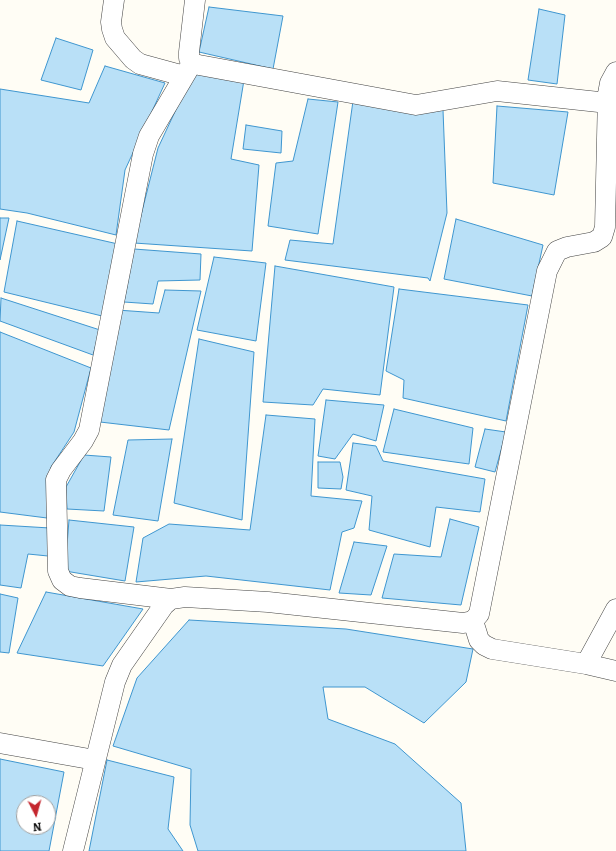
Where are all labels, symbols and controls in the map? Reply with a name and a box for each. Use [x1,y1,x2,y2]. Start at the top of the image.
north arrow [16,795,56,835]
text: N [32,820,42,833]

